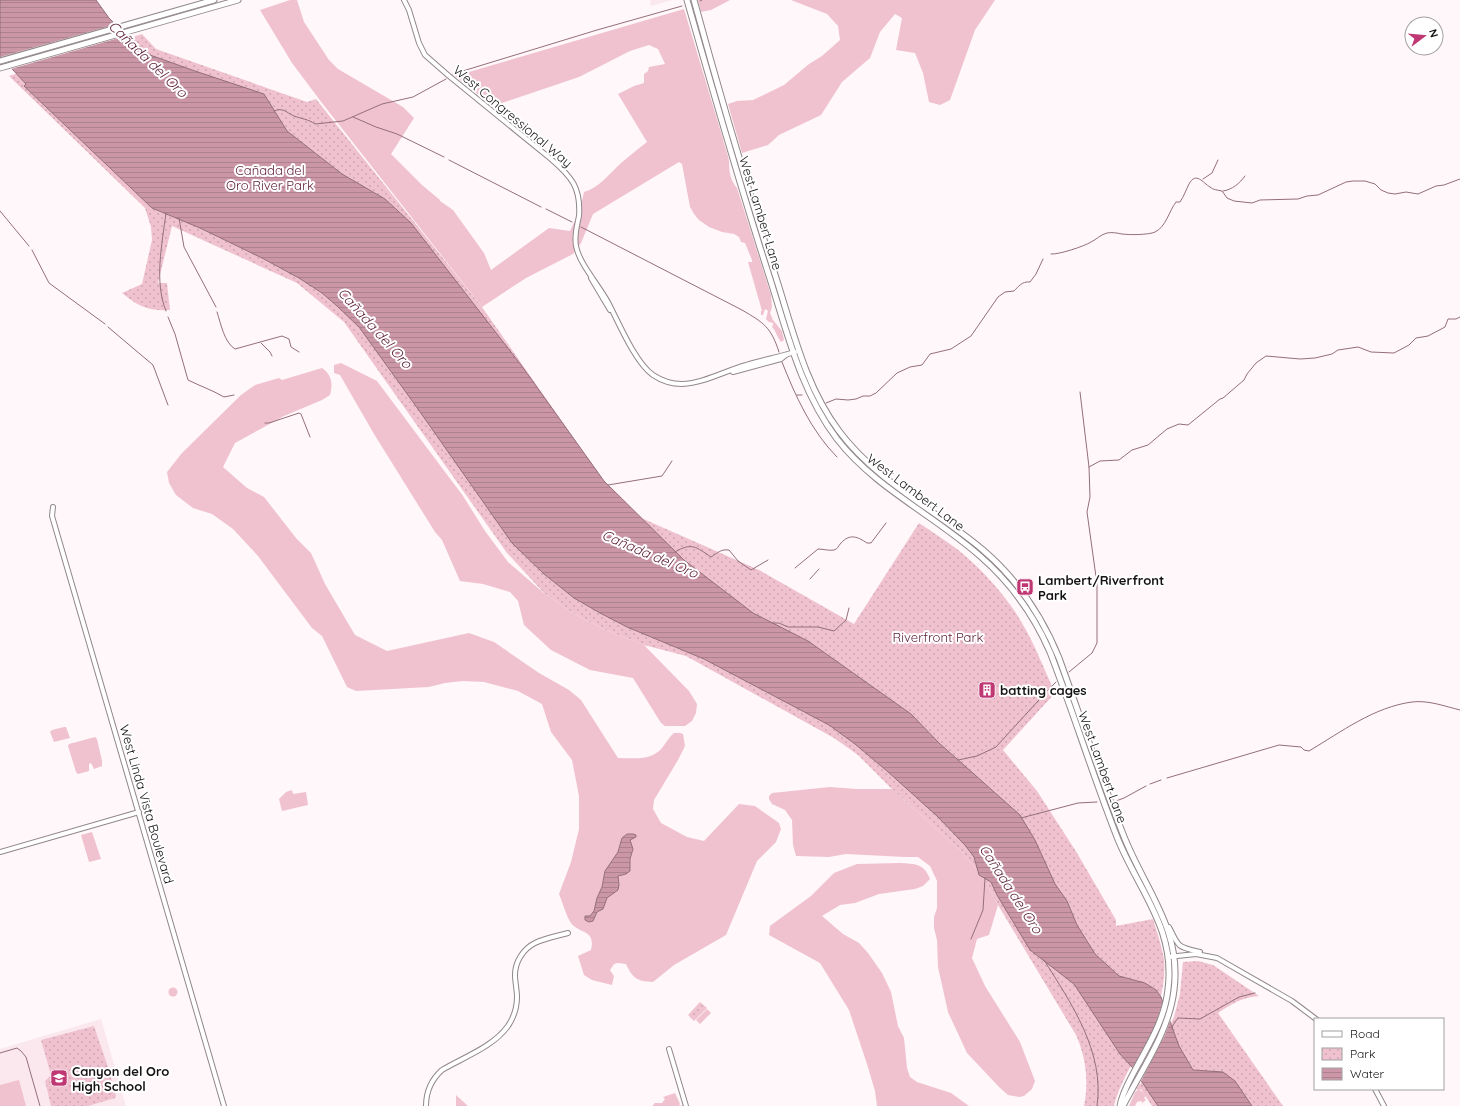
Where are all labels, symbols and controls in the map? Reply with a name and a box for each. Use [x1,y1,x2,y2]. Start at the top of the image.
north arrow [1404,16,1444,56]
water label: Cañada del Oro [105,17,192,102]
text: N [1426,27,1441,39]
street label: West Congressional Way [450,62,576,170]
street label: West Lambert Lane [736,154,786,272]
park label: Cañada del Oro River Park [226,162,314,193]
water label: Cañada del Oro [334,284,416,373]
street label: West Lambert Lane [864,450,968,534]
water label: Cañada del Oro [599,526,701,583]
place label: Lambert/Riverfront Park [1038,572,1164,603]
bus stop icon: Lambert/Riverfront Park [1015,577,1035,597]
park label: Riverfront Park [893,629,983,645]
building icon: batting cages [977,680,997,700]
place label: batting cages [1000,682,1087,698]
street label: West Lambert Lane [1075,709,1131,825]
street label: West Linda Vista Boulevard [117,723,177,885]
water label: Cañada del Oro [975,841,1047,937]
legend [1314,1018,1444,1090]
text: Road [1350,1026,1380,1041]
text: Park [1350,1046,1375,1061]
place label: Canyon del Oro High School [72,1063,169,1094]
text: Water [1350,1066,1385,1081]
school or university icon: Canyon del Oro High School [49,1068,69,1088]

